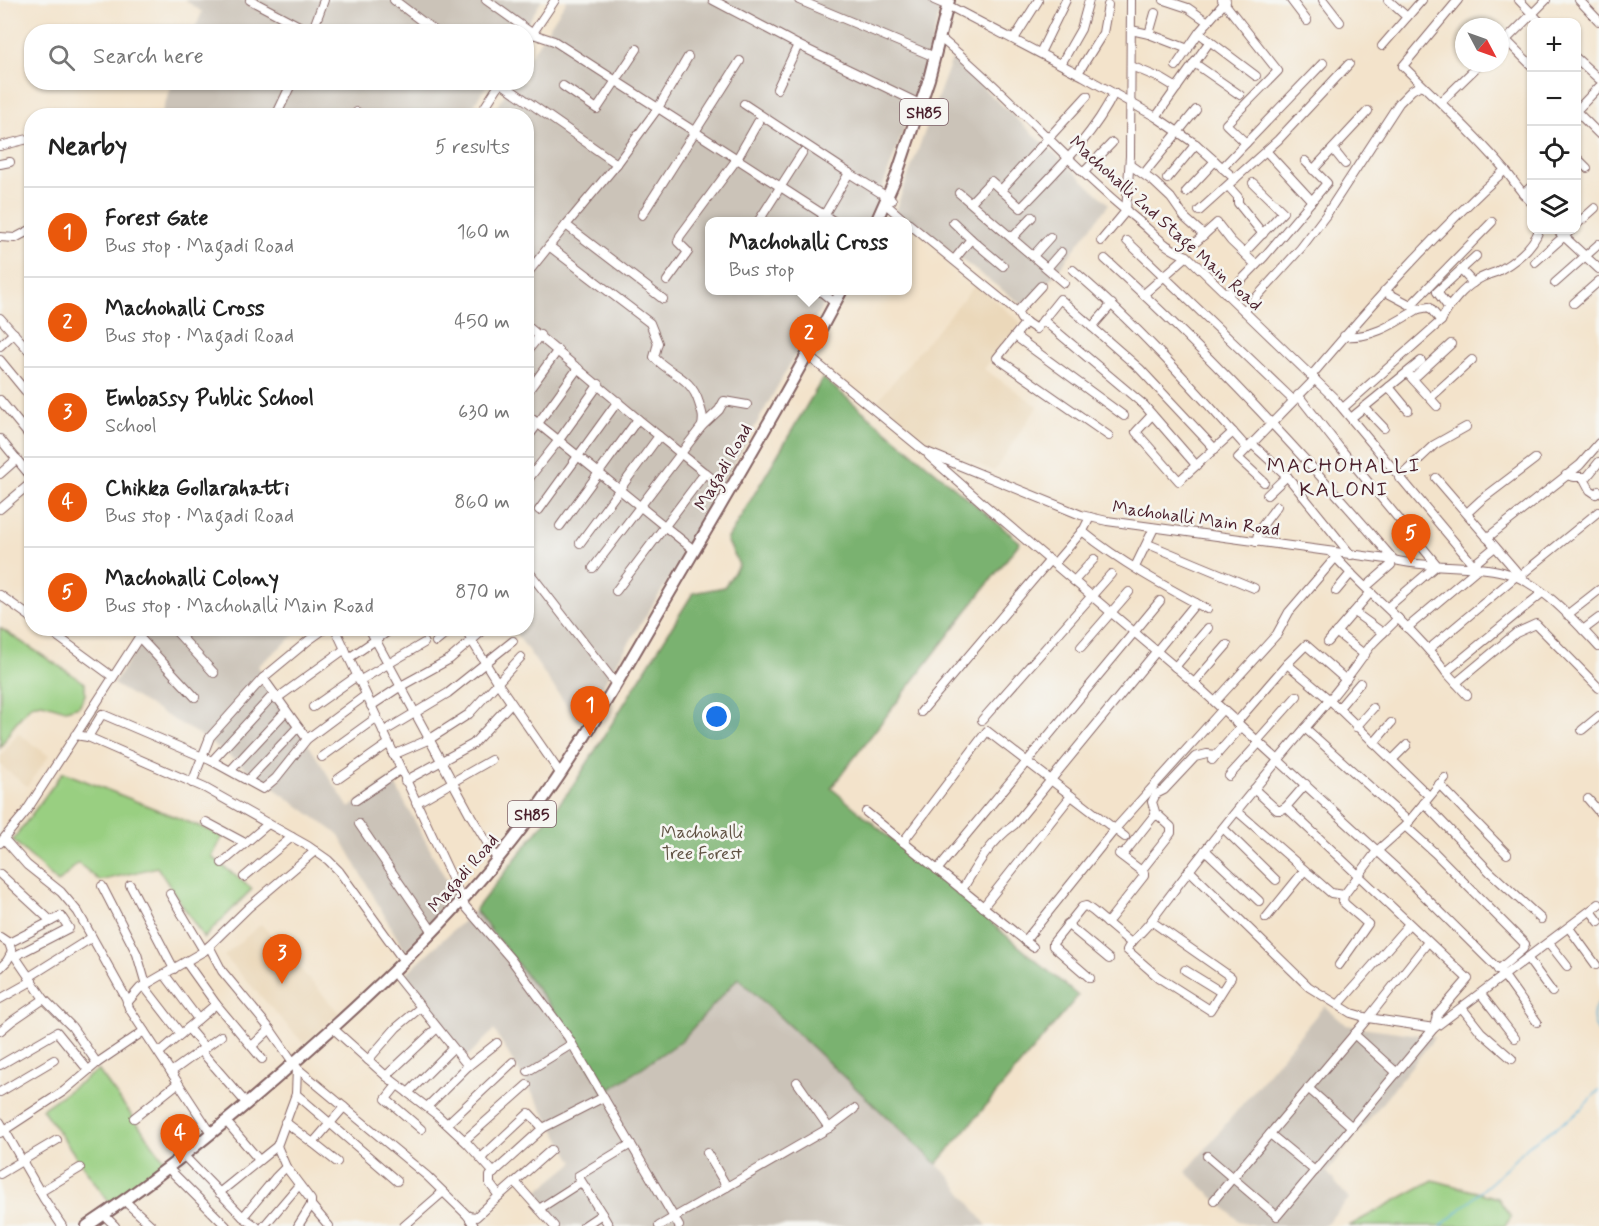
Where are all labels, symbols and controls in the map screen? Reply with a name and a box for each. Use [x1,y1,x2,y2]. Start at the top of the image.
north arrow [1455,18,1509,72]
map controls [1527,18,1581,234]
button: + [1527,18,1581,72]
search box [24,24,534,90]
icon: search [45,41,78,74]
text: Search here [93,43,204,71]
button: − [1527,72,1581,126]
road number: SH85 [900,99,948,125]
button: locate [1527,126,1581,180]
text: Nearby [48,130,127,164]
street label: Machohalli 2nd Stage Main Road [1062,131,1267,318]
text: 5 results [435,134,510,161]
button: layers [1527,180,1581,234]
text: Forest Gate [105,205,208,233]
popup [705,217,912,295]
text: 1 [63,219,72,246]
text: 160 m [457,219,510,246]
text: Machohalli Cross [729,229,888,257]
text: Bus stop · Magadi Road [105,233,294,260]
text: Bus stop [729,257,795,284]
text: Machohalli Cross [105,295,265,323]
text: 2 [63,309,72,336]
text: 450 m [454,309,510,336]
pin: 2 [790,314,828,364]
text: Bus stop · Magadi Road [105,323,294,350]
text: Embassy Public School [105,385,314,413]
text: 3 [63,399,72,426]
text: 630 m [458,399,510,426]
text: School [105,413,157,440]
street label: Magadi Road [689,420,760,516]
district label: MACHOHALLI KALONI [1267,452,1421,504]
text: Chikka Gollarahatti [105,475,289,503]
text: 4 [62,489,73,516]
text: 860 m [454,489,510,516]
street label: Machohalli Main Road [1111,495,1281,543]
text: Bus stop · Magadi Road [105,503,294,530]
pin: 5 [1392,514,1430,564]
text: Machohalli Colony [105,565,279,593]
text: 5 [62,579,74,606]
text: 870 m [455,579,510,606]
text: Bus stop · Machohalli Main Road [105,593,374,620]
pin: 1 [570,686,610,736]
your location [702,702,731,731]
road number: SH85 [508,801,556,827]
park label: Machohalli Tree Forest [661,821,743,866]
street label: Magadi Road [423,829,506,919]
pin: 3 [262,934,302,984]
pin: 4 [160,1114,200,1164]

